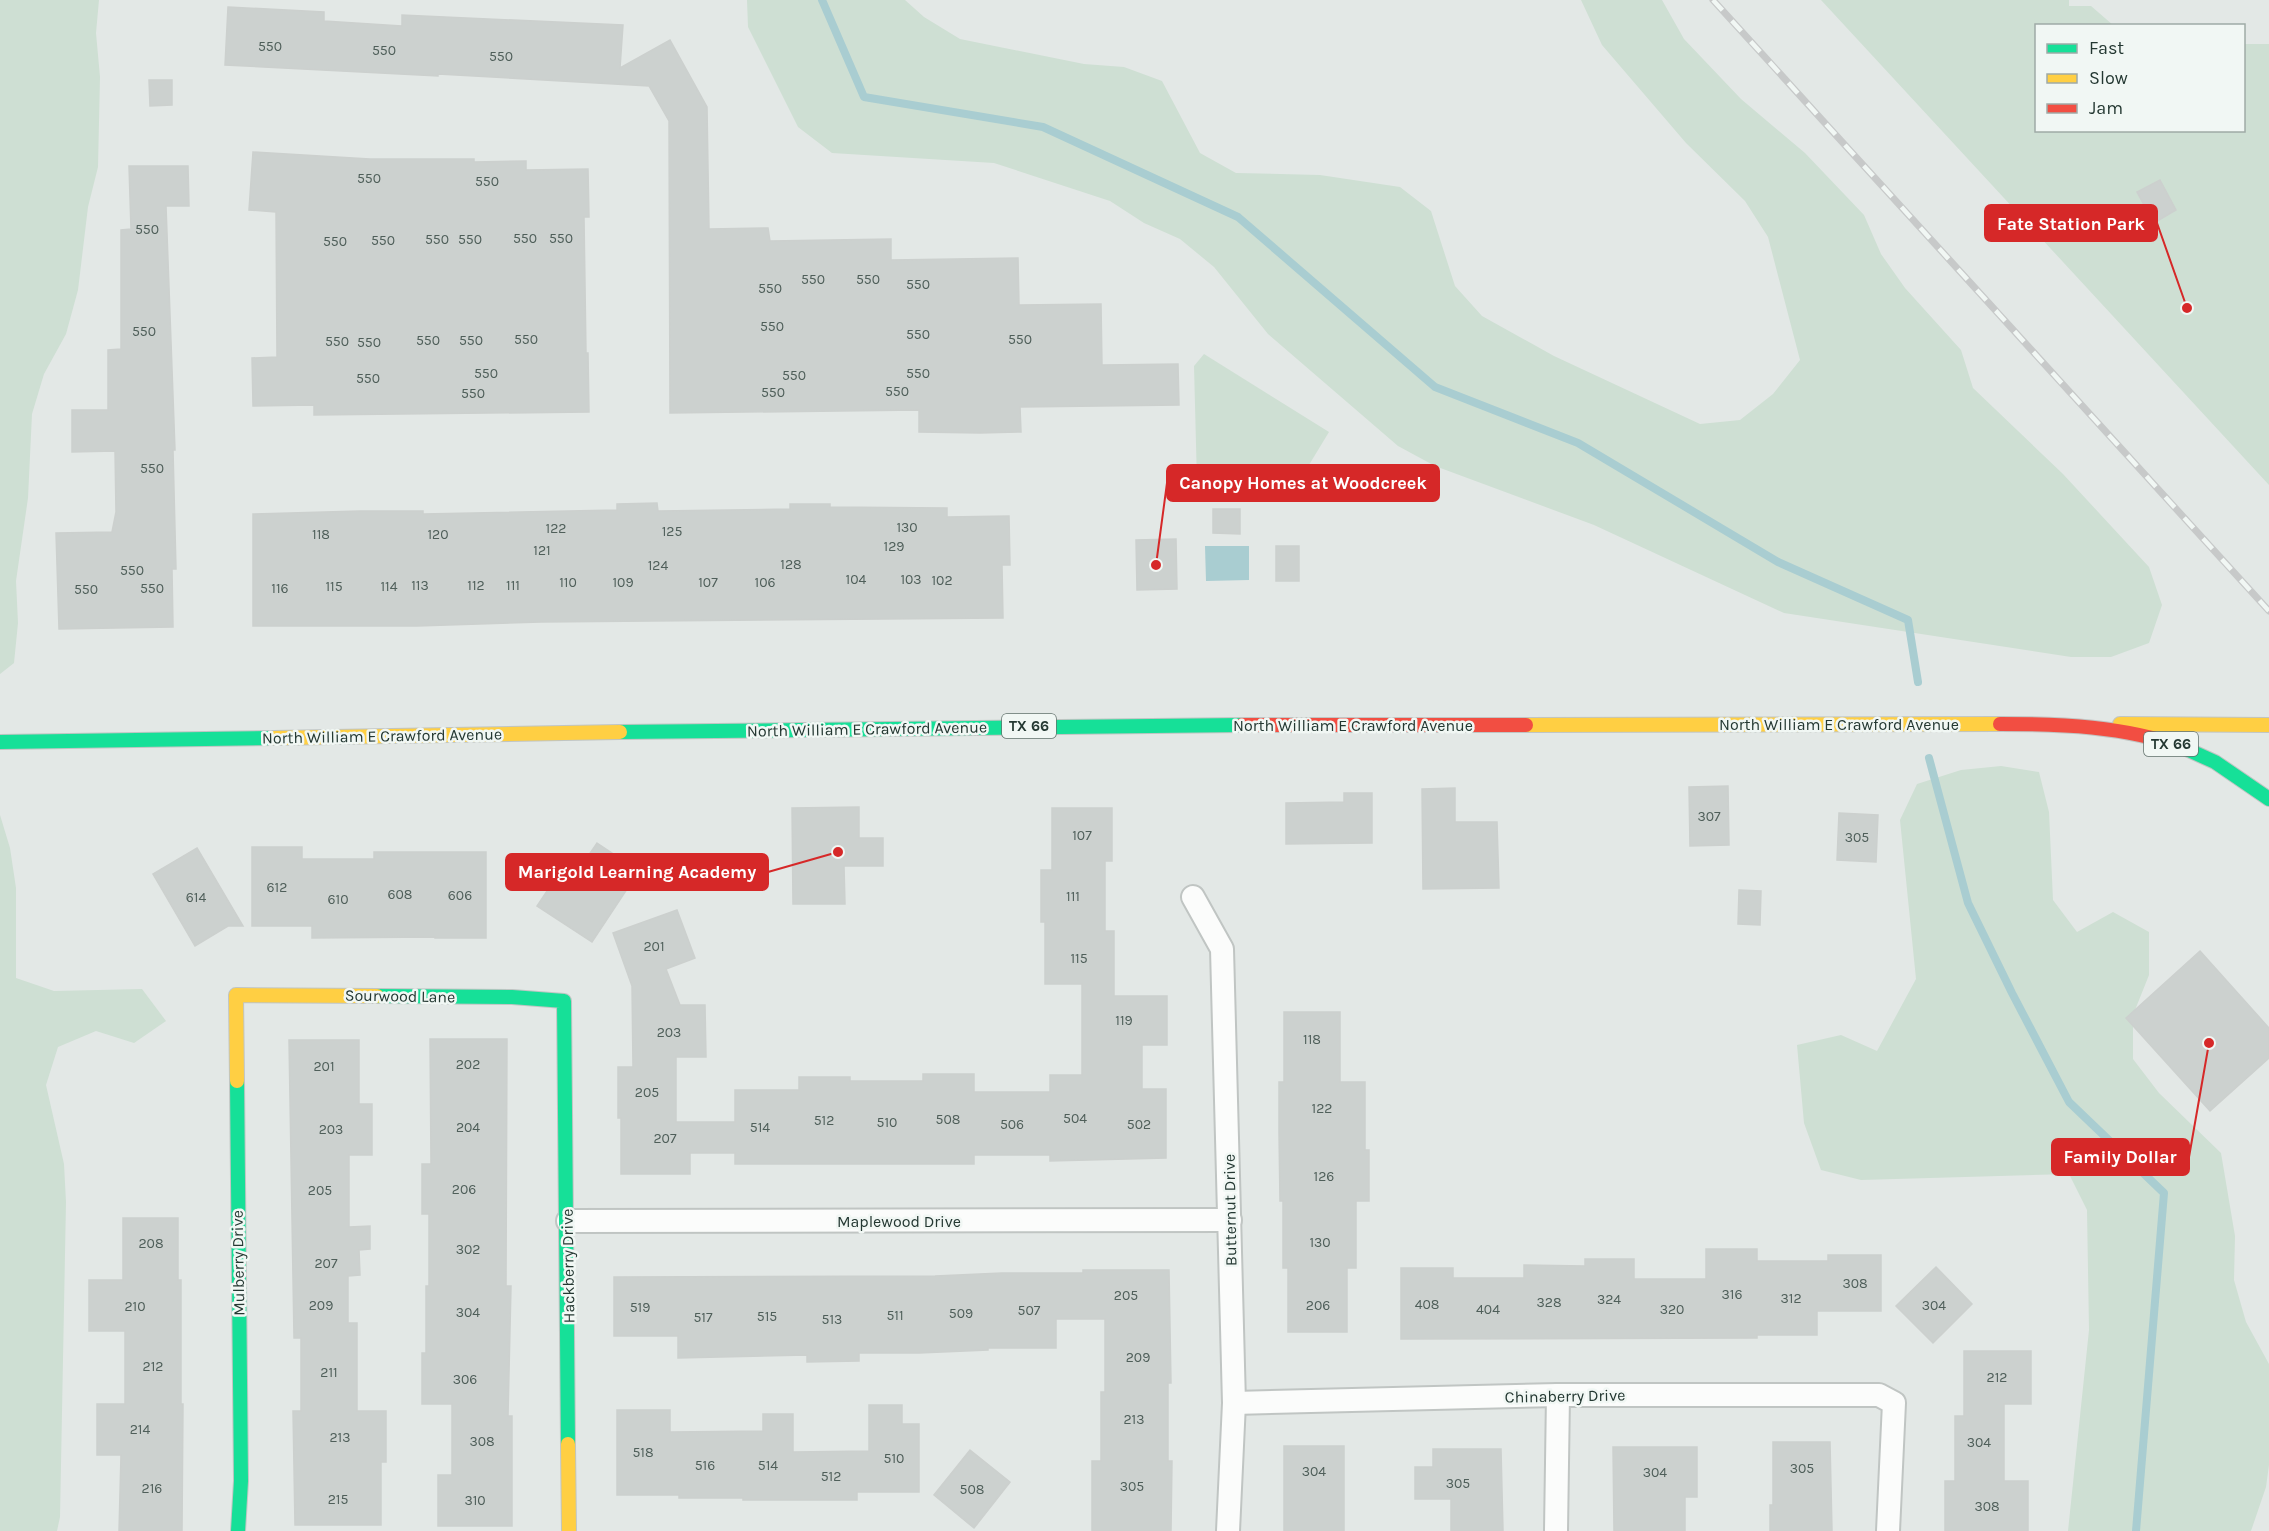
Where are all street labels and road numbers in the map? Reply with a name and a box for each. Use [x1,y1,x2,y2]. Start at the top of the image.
road number: TX 66 [1002,714,1056,738]
street label: North William E Crawford Avenue [1719,715,1959,734]
street label: North William E Crawford Avenue [1233,716,1473,735]
street label: North William E Crawford Avenue [747,717,987,741]
street label: North William E Crawford Avenue [262,724,502,748]
road number: TX 66 [2144,732,2198,756]
street label: Sourwood Lane [345,986,455,1006]
street label: Butternut Drive [1220,1154,1240,1266]
street label: Hackberry Drive [558,1209,578,1323]
street label: Mulberry Drive [228,1210,248,1316]
street label: Maplewood Drive [837,1212,961,1231]
street label: Chinaberry Drive [1505,1385,1625,1407]

